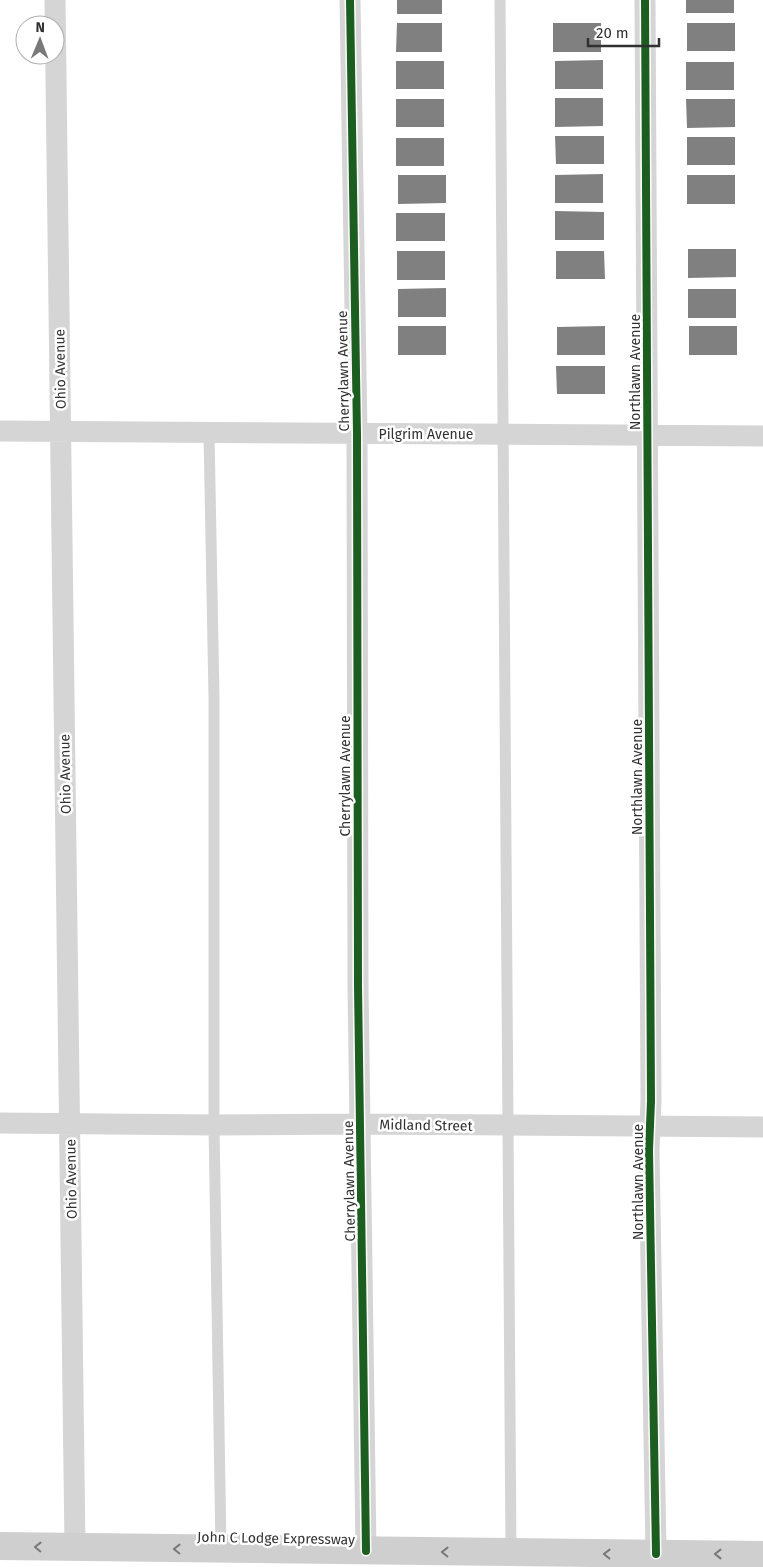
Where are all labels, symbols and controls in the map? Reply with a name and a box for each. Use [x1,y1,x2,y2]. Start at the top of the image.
north arrow [15,15,65,65]
scale bar [588,15,659,47]
text: N [35,19,45,36]
text: 20 m [596,24,629,42]
street label: Cherrylawn Avenue [334,310,353,432]
street label: Northlawn Avenue [627,314,644,430]
street label: Ohio Avenue [51,329,70,409]
street label: Pilgrim Avenue [379,426,474,443]
street label: Cherrylawn Avenue [337,715,354,837]
street label: Northlawn Avenue [629,719,646,835]
street label: Ohio Avenue [56,734,75,814]
street label: Midland Street [379,1116,474,1135]
street label: Cherrylawn Avenue [340,1120,359,1242]
street label: Northlawn Avenue [630,1124,647,1240]
street label: Ohio Avenue [62,1139,81,1219]
street label: John C Lodge Expressway [197,1529,355,1548]
one-way arrow [33,1542,41,1552]
one-way arrow [173,1544,181,1554]
one-way arrow [441,1547,448,1557]
one-way arrow [603,1549,611,1559]
one-way arrow [714,1549,722,1559]

